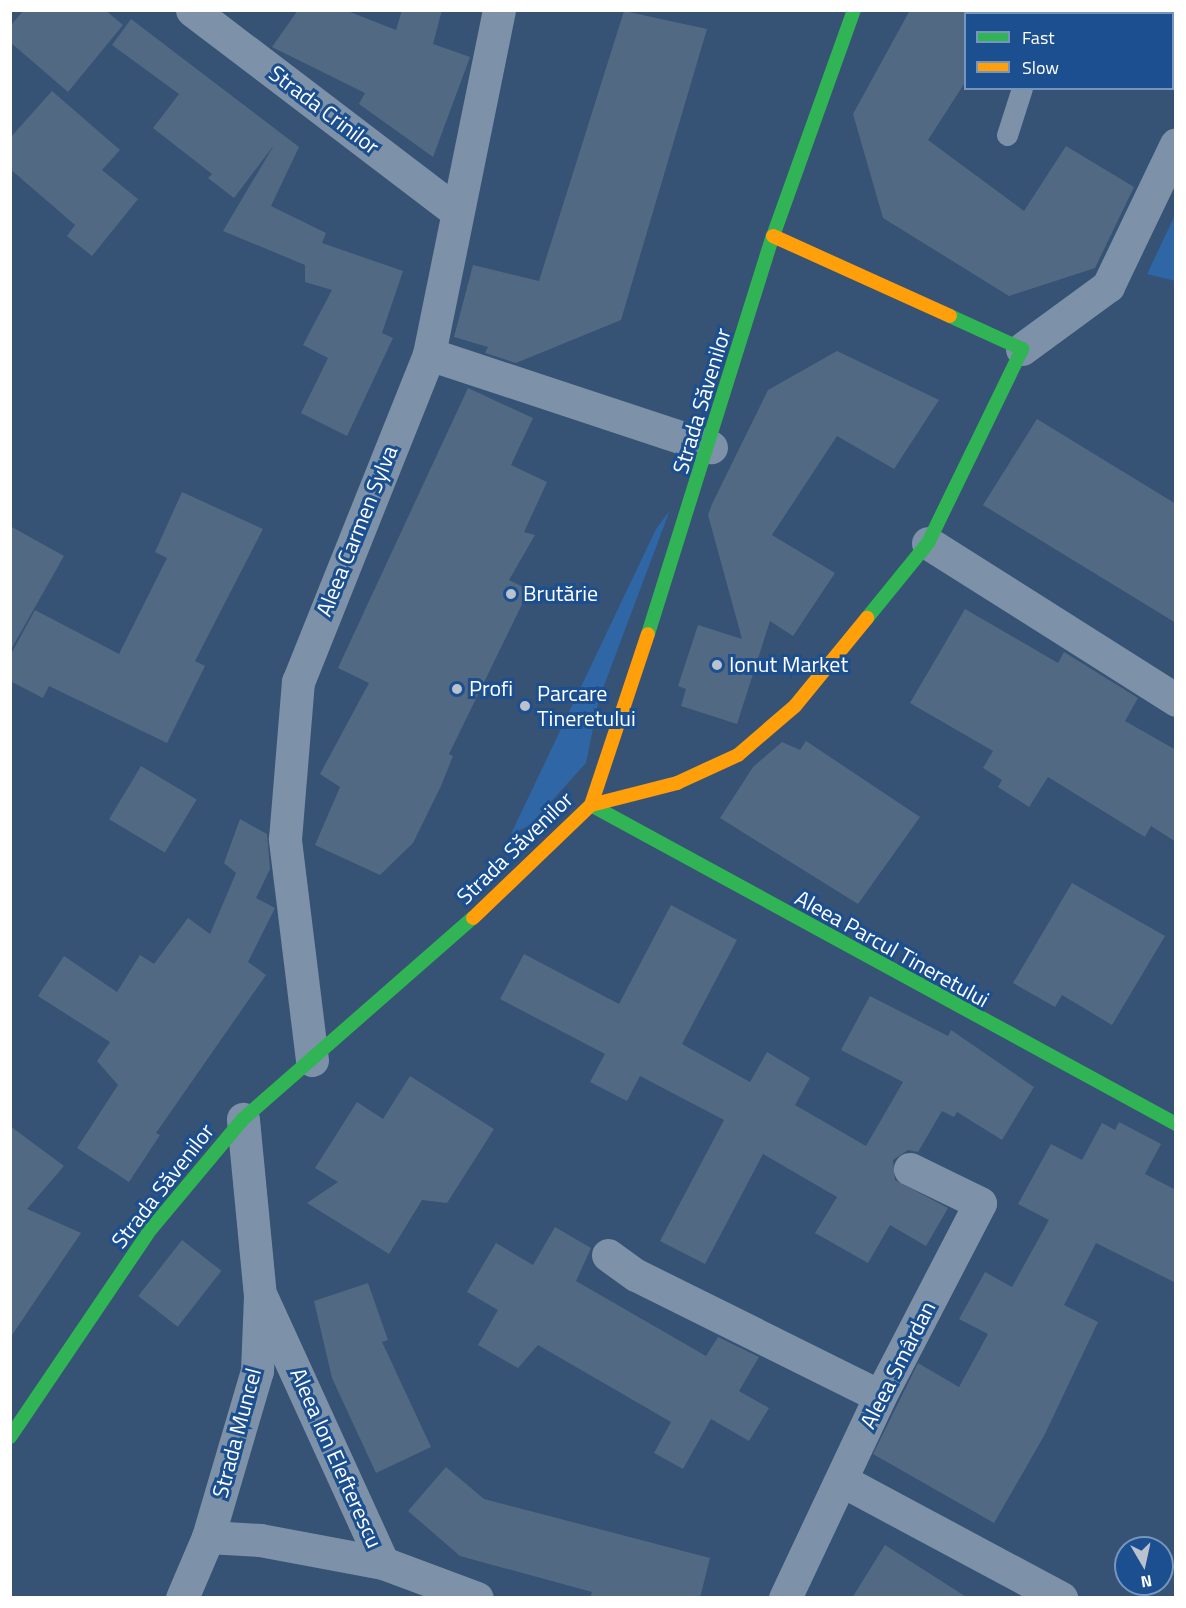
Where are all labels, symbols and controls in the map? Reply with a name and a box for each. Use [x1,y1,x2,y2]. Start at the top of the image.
legend [964,12,1174,90]
text: Fast [1022,24,1055,51]
text: Slow [1022,54,1059,81]
street label: Strada Crinilor [264,60,384,160]
street label: Strada Săvenilor [667,325,737,477]
street label: Aleea Carmen Sylva [311,442,403,620]
place label: Brutărie [523,581,598,607]
marker: Brutărie [504,587,518,601]
place label: Ionut Market [729,652,848,678]
marker: Ionut Market [710,658,724,672]
place label: Profi [469,676,513,702]
place label: Parcare Tineretului [537,680,636,732]
marker: Profi [450,682,464,696]
marker: Parcare Tineretului [518,699,532,713]
street label: Strada Săvenilor [452,786,578,910]
street label: Aleea Parcul Tineretului [790,885,994,1013]
street label: Strada Săvenilor [106,1118,220,1254]
street label: Aleea Smârdan [855,1297,941,1433]
street label: Aleea Ion Elefterescu [284,1364,388,1552]
street label: Strada Muncel [207,1365,267,1501]
north arrow [1114,1536,1174,1596]
text: N [1139,1569,1154,1595]

